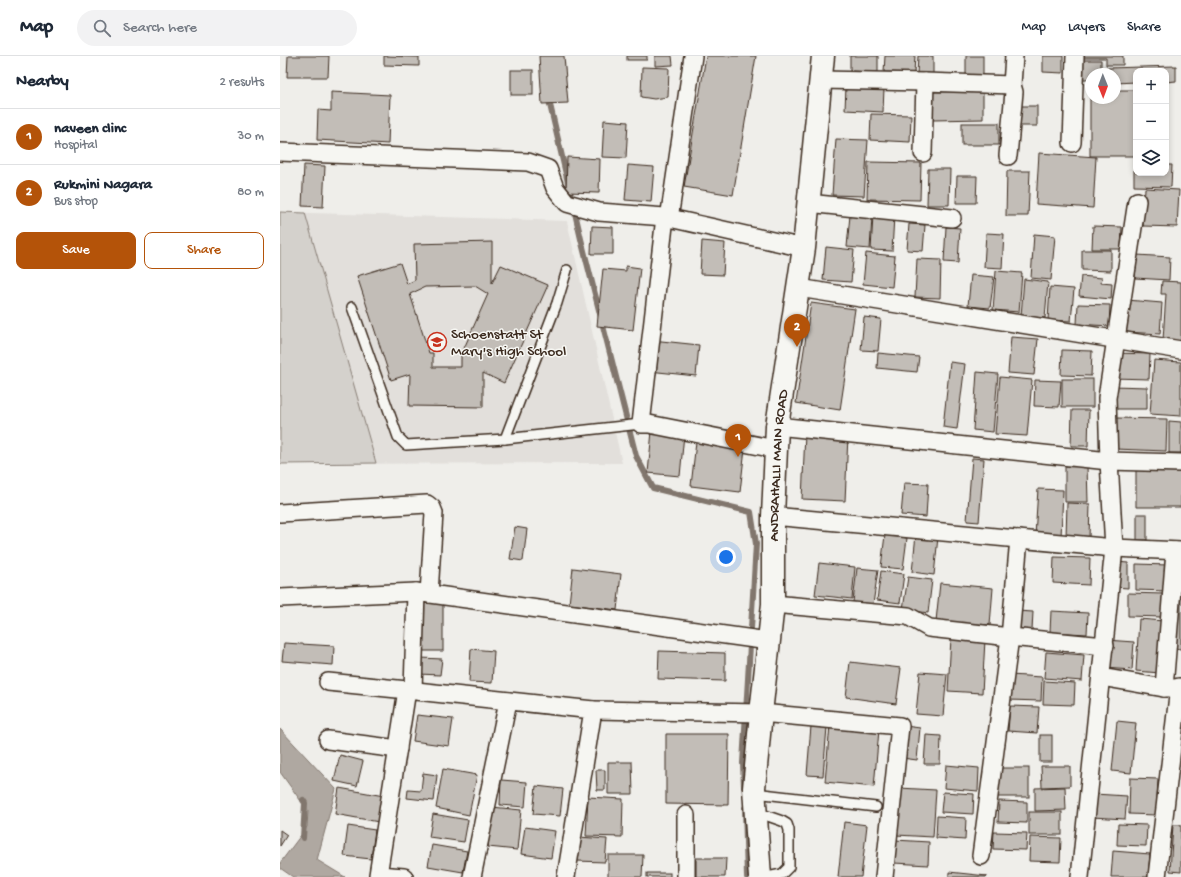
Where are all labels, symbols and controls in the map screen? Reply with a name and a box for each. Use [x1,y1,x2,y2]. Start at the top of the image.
search box [77,10,357,46]
text: Map [20,16,53,39]
icon: search [91,17,113,39]
text: Search here [123,19,197,37]
text: Map [1022,19,1046,36]
text: Layers [1068,19,1105,36]
text: Share [1127,19,1161,36]
north arrow [1085,68,1121,104]
map controls [1133,68,1169,176]
button: + [1133,68,1169,104]
text: Nearby [16,72,69,92]
text: 2 results [219,75,264,90]
button: − [1133,104,1169,140]
text: naveen clinc [54,120,126,138]
text: 1 [26,129,32,144]
text: 30 m [238,129,264,144]
text: Hospital [54,138,98,153]
button: layers [1133,140,1169,176]
text: Rukmini Nagara [54,176,152,194]
text: 2 [26,185,32,200]
text: 80 m [237,185,264,200]
text: Bus stop [54,194,98,209]
button: Save [16,232,136,269]
button: Share [144,232,264,269]
pin: 2 [784,314,810,347]
place label: Schoenstatt St Mary's High School [451,326,566,361]
school or university icon: Schoenstatt St Mary's High School [426,331,448,353]
street label: ANDRAHALLI MAIN ROAD [766,388,793,541]
pin: 1 [725,424,751,457]
your location [716,547,736,567]

